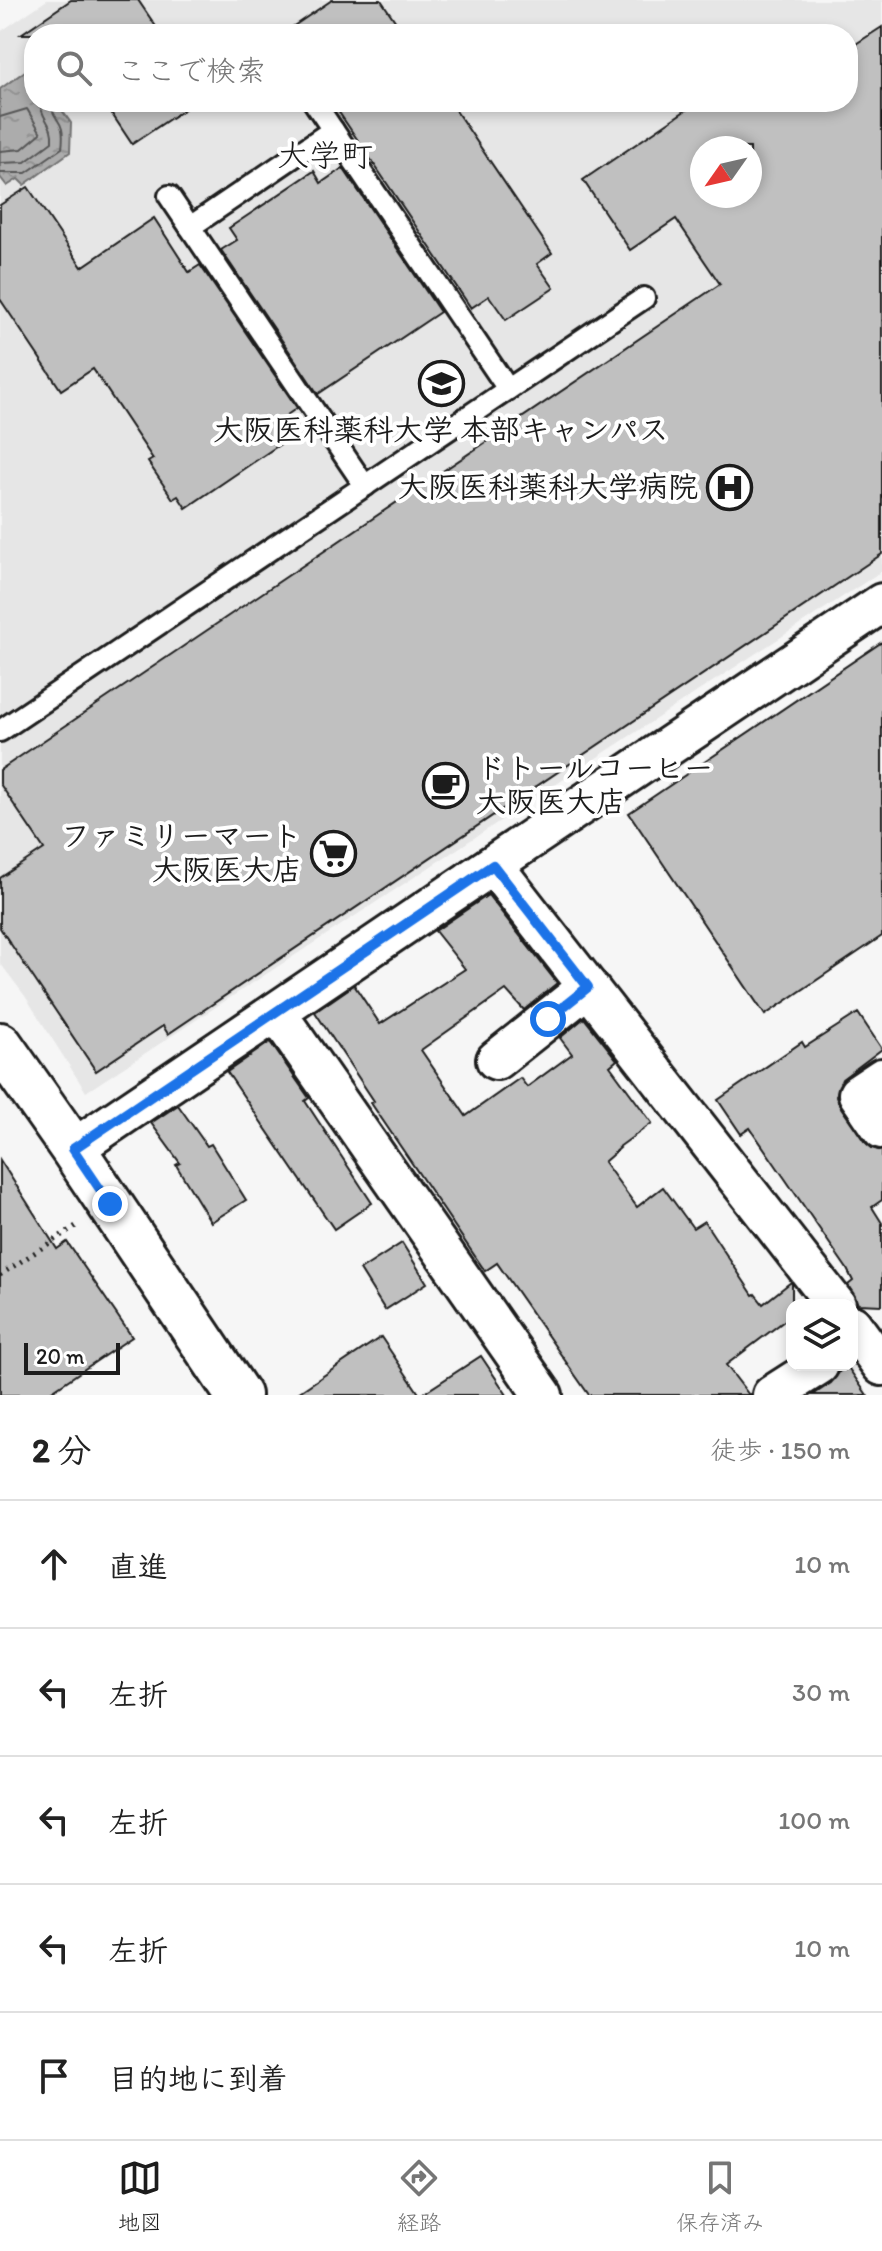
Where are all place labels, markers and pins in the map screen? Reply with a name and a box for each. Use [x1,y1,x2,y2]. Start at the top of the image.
school or university icon: 大阪医科薬科大学 本部キャンパス [417,360,465,408]
place label: 大阪医科薬科大学 本部キャンパス [213,411,669,448]
hospital icon: 大阪医科薬科大学病院 [705,463,753,511]
place label: 大阪医科薬科大学病院 [398,468,698,505]
place label: ドトールコーヒー 大阪医大店 [476,749,714,820]
cafe icon: ドトールコーヒー 大阪医大店 [421,761,469,809]
place label: ファミリーマート 大阪医大店 [61,817,302,888]
supermarket icon: ファミリーマート 大阪医大店 [309,829,357,877]

